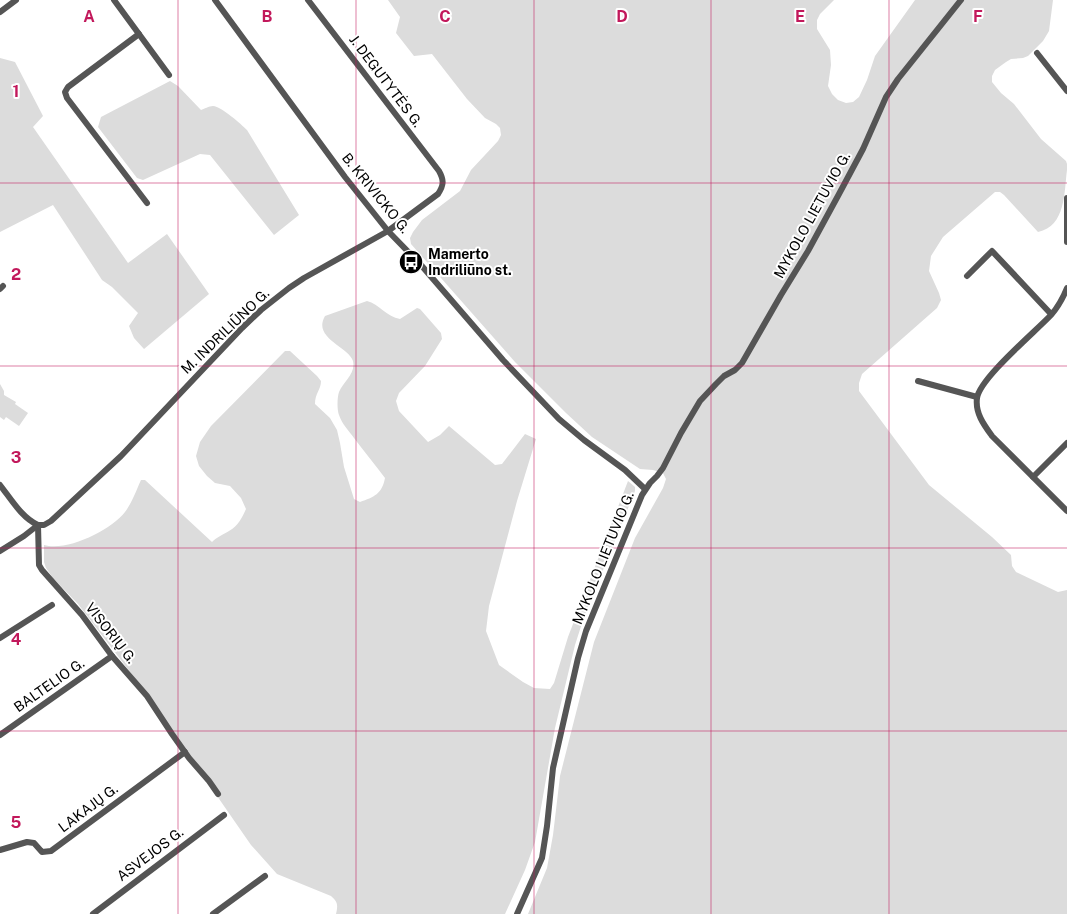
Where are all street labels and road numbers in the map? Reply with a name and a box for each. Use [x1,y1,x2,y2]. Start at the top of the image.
street label: J. DEGUTYTĖS G. [346,31,427,130]
street label: MYKOLO LIETUVIO G. [771,149,853,281]
street label: B. KRIVICKO G. [339,150,413,236]
street label: M. INDRILIŪNO G. [177,284,272,377]
street label: MYKOLO LIETUVIO G. [569,489,637,627]
street label: VISORIŲ G. [82,599,140,667]
street label: BALTELIO G. [11,655,87,715]
street label: LAKAJŲ G. [55,781,121,835]
street label: ASVEJOS G. [114,824,186,884]

